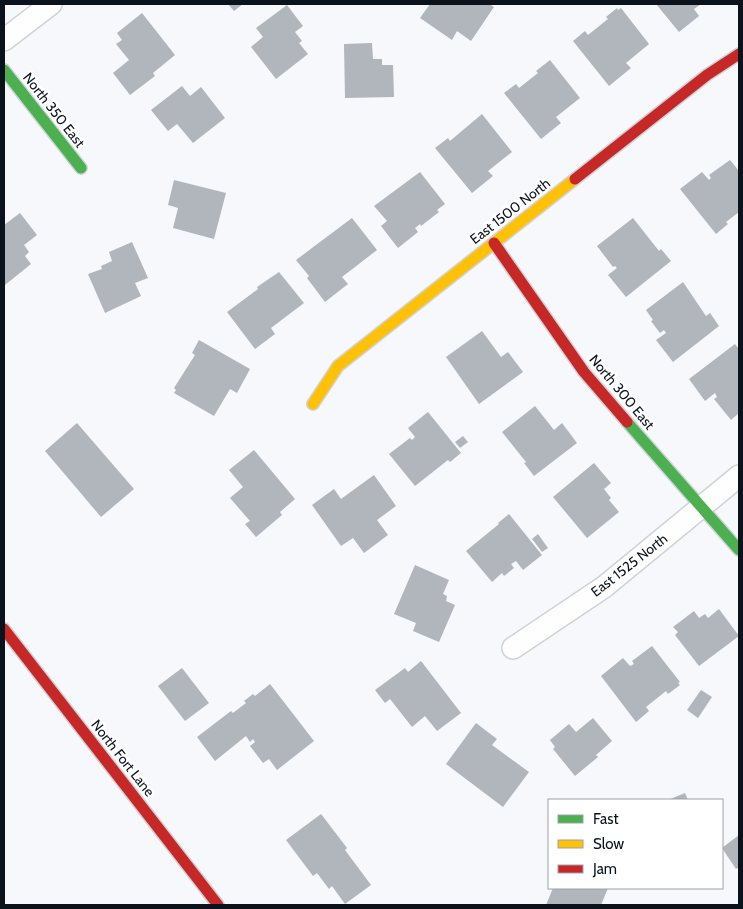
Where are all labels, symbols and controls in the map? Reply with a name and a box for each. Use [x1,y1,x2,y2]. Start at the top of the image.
street label: North 350 East [19,69,89,151]
street label: East 1500 North [466,174,554,248]
street label: North 300 East [585,351,659,433]
street label: East 1525 North [587,529,671,601]
street label: North Fort Lane [87,716,159,800]
legend [548,799,723,889]
text: Fast [593,810,618,828]
text: Slow [593,835,624,853]
text: Jam [592,860,617,878]

